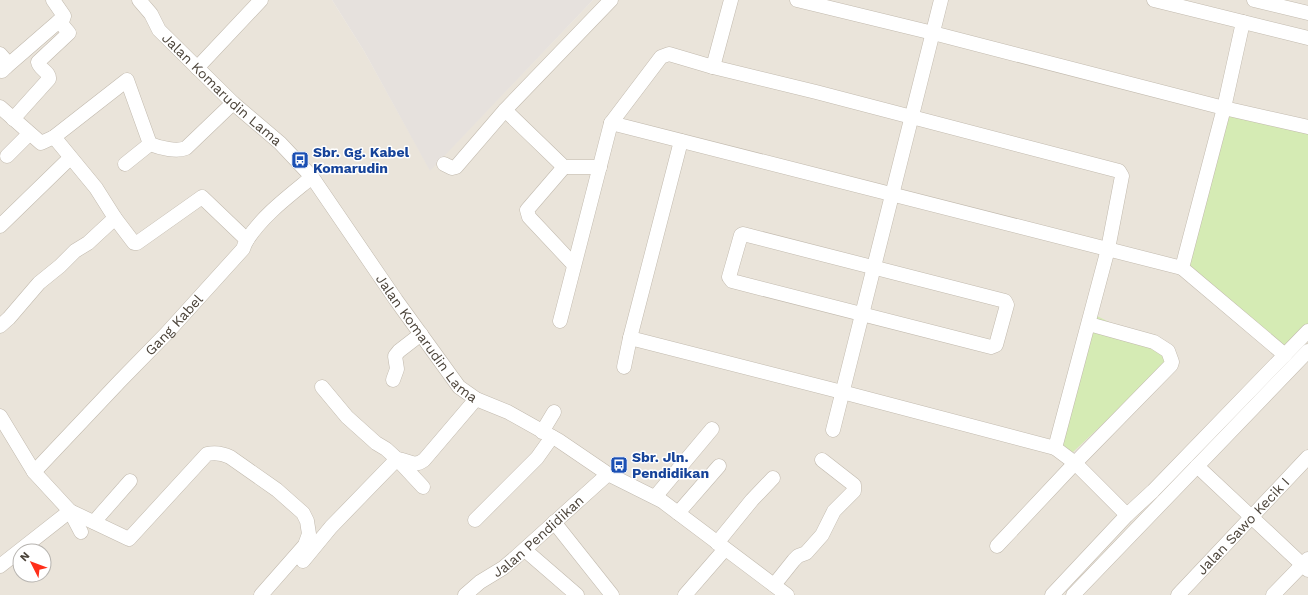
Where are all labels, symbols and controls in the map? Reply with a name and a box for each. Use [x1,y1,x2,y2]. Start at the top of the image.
street label: Jalan Komarudin Lama [159,30,285,149]
place label: Sbr. Gg. Kabel Komarudin [313,144,409,176]
bus stop icon: Sbr. Gg. Kabel Komarudin [290,150,310,170]
street label: Jalan Komarudin Lama [373,271,481,406]
street label: Gang Kabel [142,291,206,359]
place label: Sbr. Jln. Pendidikan [632,449,709,481]
bus stop icon: Sbr. Jln. Pendidikan [609,455,629,475]
street label: Jalan Sawo Kecik I [1194,474,1293,578]
street label: Jalan Pendidikan [490,492,587,580]
north arrow [12,543,52,583]
text: N [17,549,32,564]

